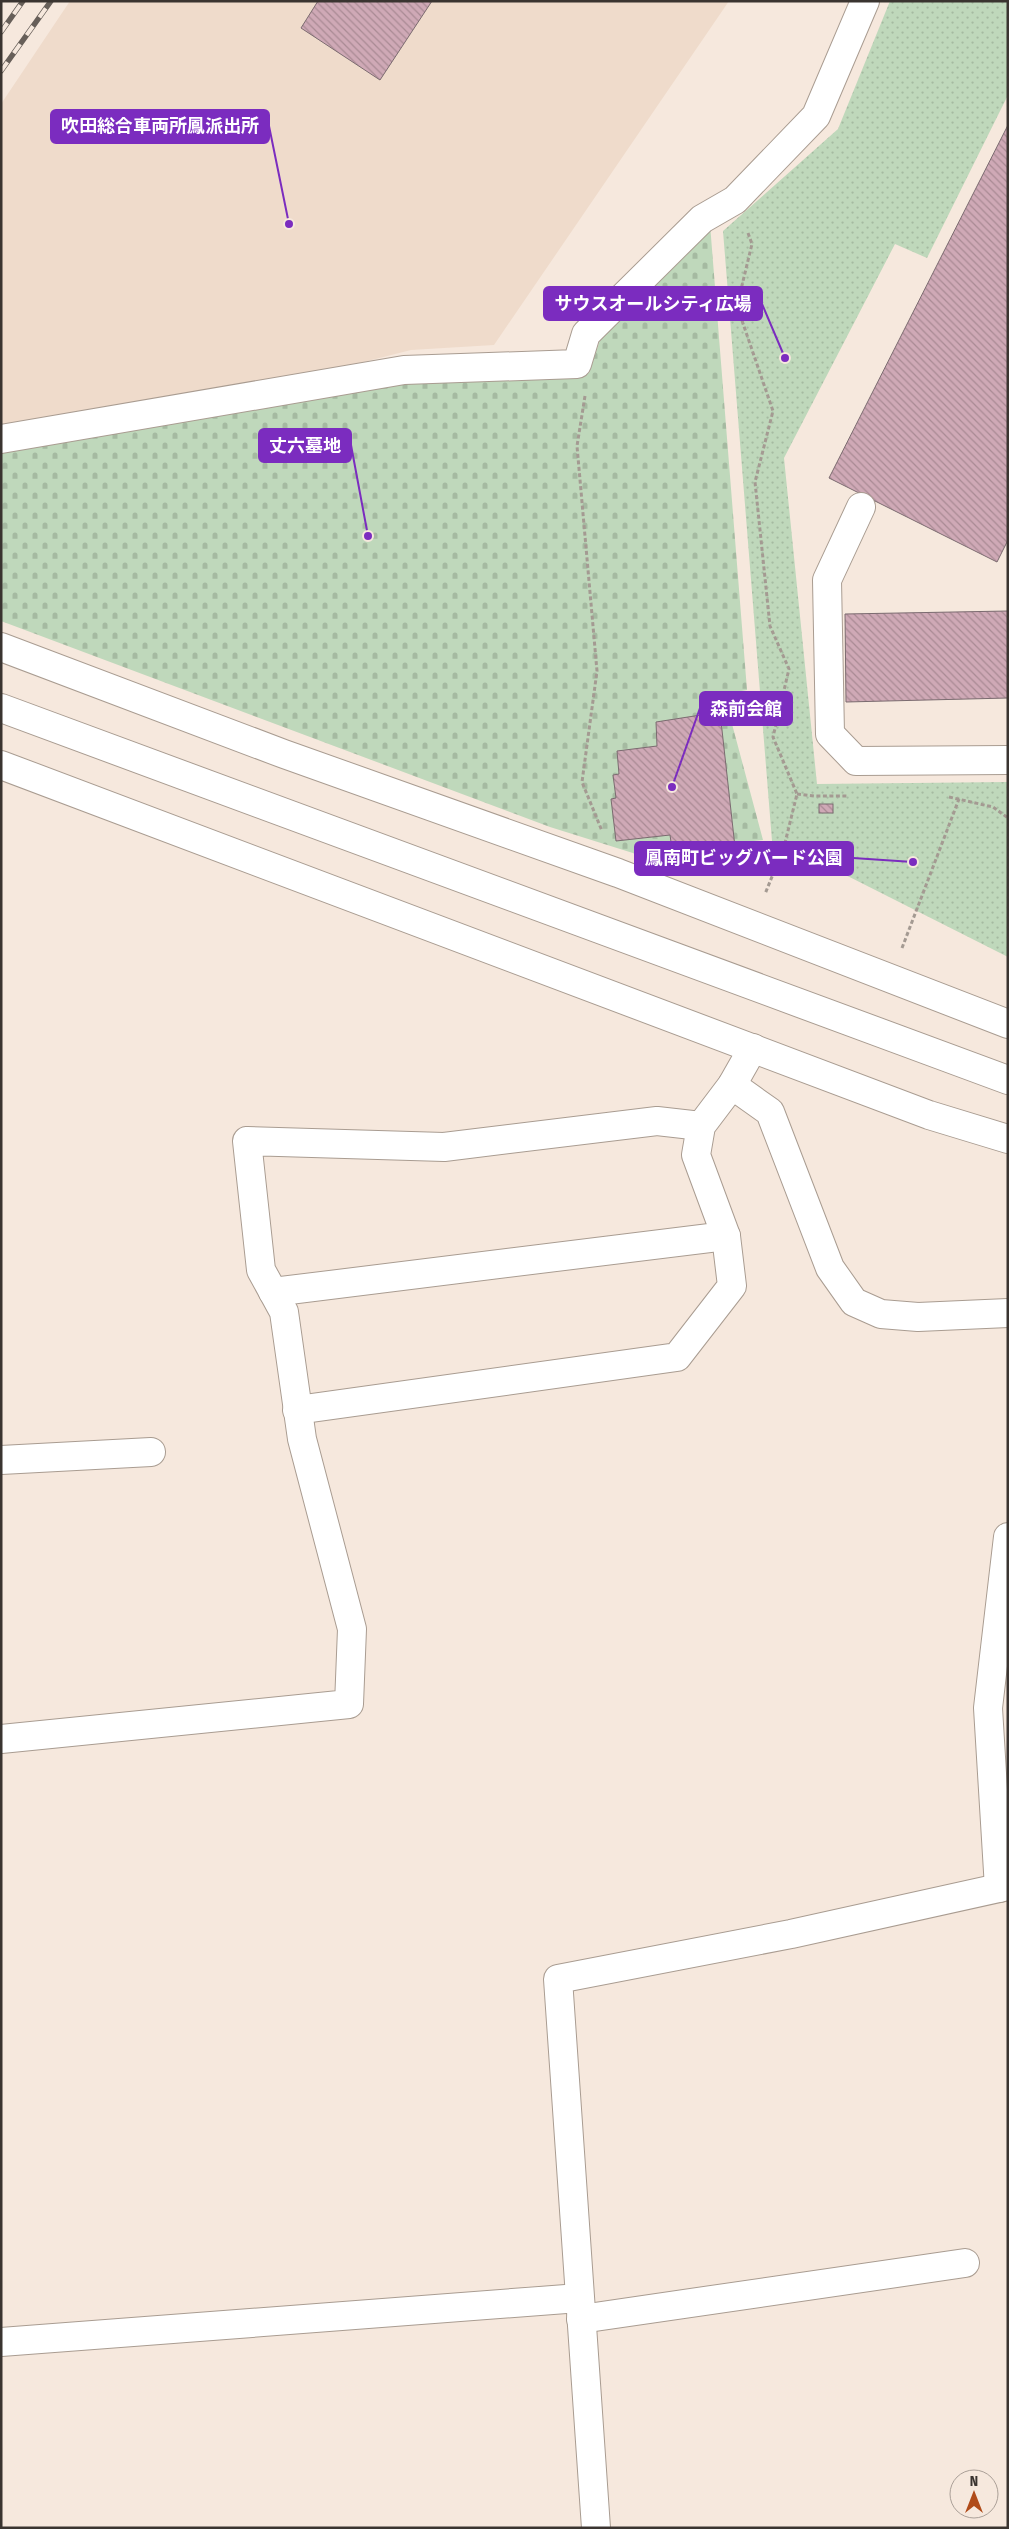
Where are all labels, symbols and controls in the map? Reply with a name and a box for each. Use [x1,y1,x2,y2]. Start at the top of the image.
callout: 吹田総合車両所鳳派出所 [51,110,269,143]
text: 吹田総合車両所鳳派出所 [61,115,259,137]
callout: サウスオールシティ広場 [544,287,762,320]
text: サウスオールシティ広場 [555,293,751,315]
callout: 丈六墓地 [259,429,351,462]
text: 丈六墓地 [269,435,341,457]
callout: 森前会館 [700,692,792,725]
text: 森前会館 [710,698,782,720]
callout: 鳳南町ビッグバード公園 [635,842,853,875]
text: 鳳南町ビッグバード公園 [645,847,843,869]
north arrow [949,2469,999,2519]
text: N [970,2473,978,2490]

